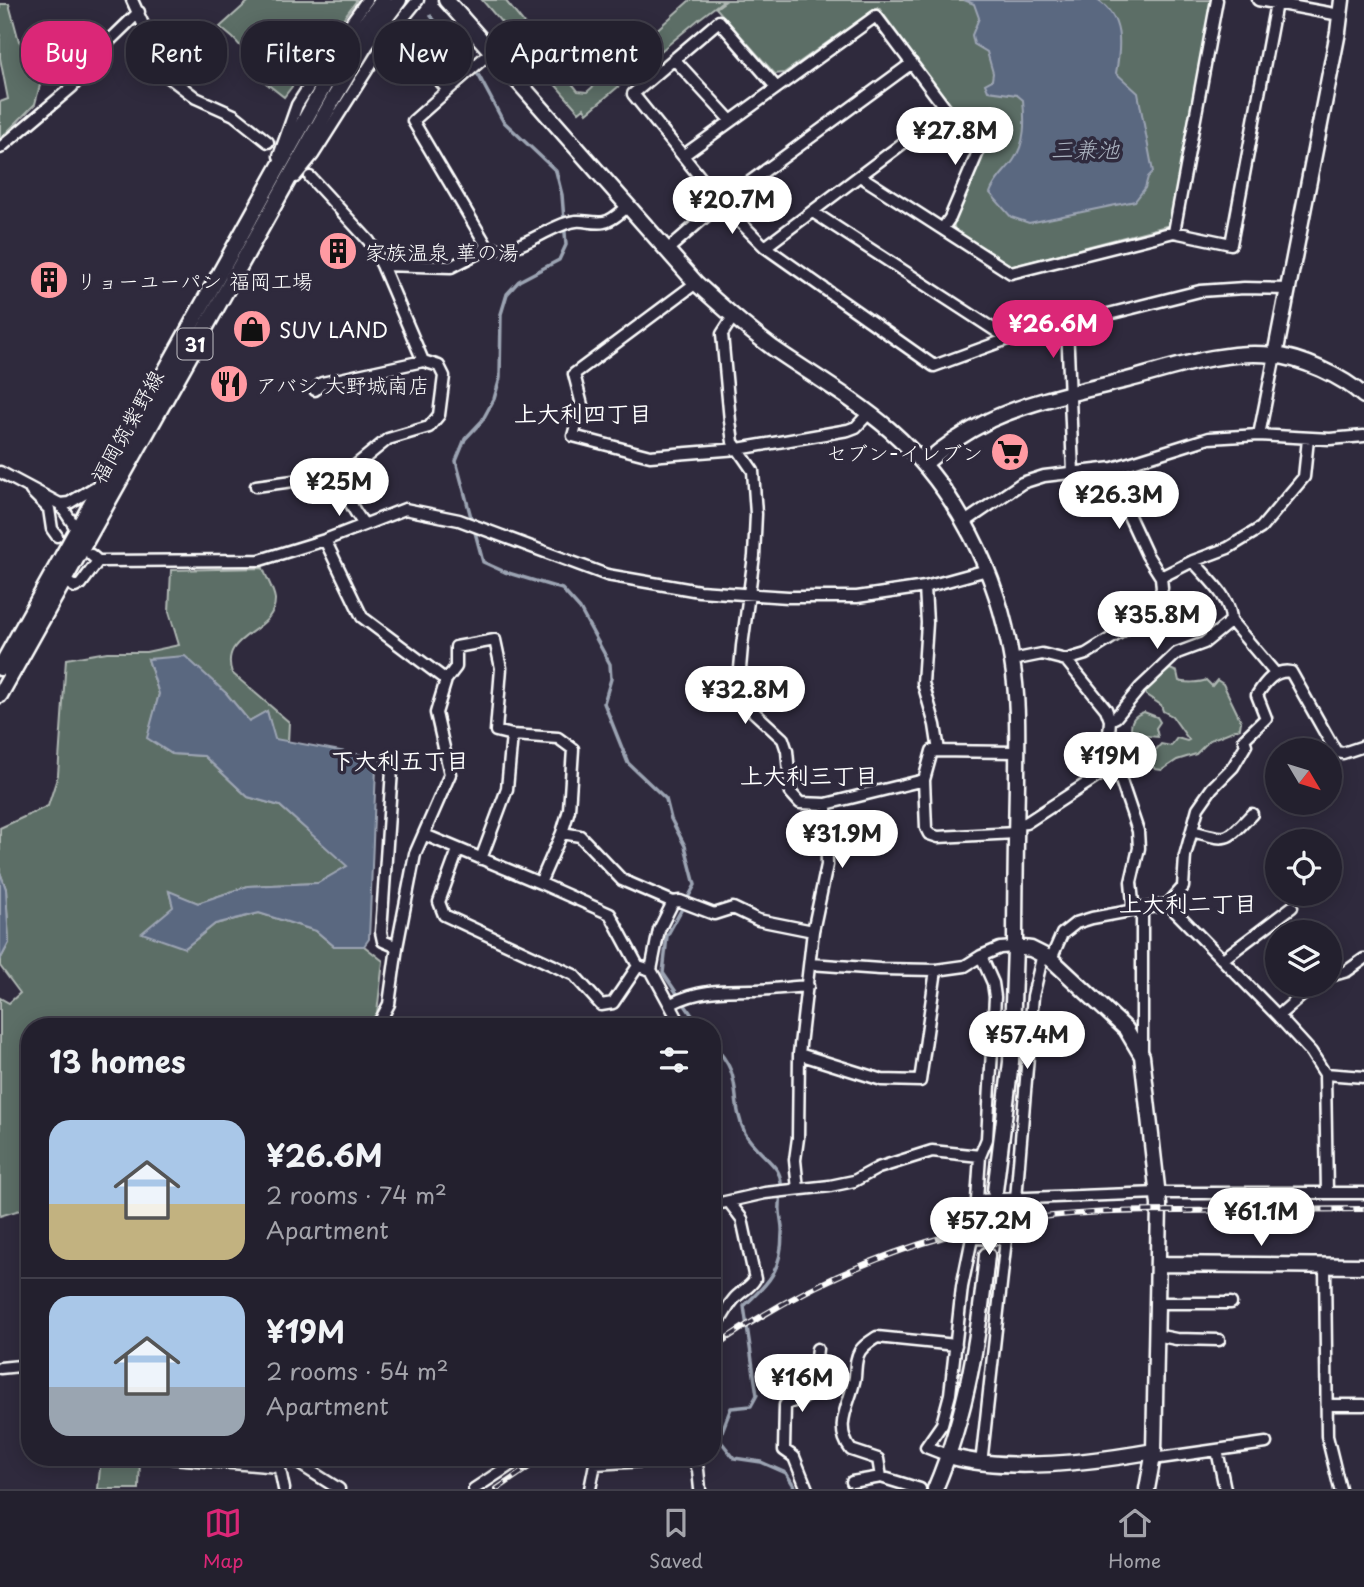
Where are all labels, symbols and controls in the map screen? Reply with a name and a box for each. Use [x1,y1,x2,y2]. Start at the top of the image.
chip: Buy [21,21,112,84]
chip: Rent [126,21,227,84]
chip: Filters [241,21,360,84]
chip: New [374,21,472,84]
chip: Apartment [486,21,662,84]
pin: ¥27.8M [898,108,1012,167]
text: ¥27.8M [912,112,998,147]
water label: 三兼池 [1051,131,1121,166]
pin: ¥20.7M [675,176,789,236]
text: ¥20.7M [689,181,775,216]
building icon: 家族温泉 華の湯 [317,230,359,272]
place label: 家族温泉 華の湯 [365,235,519,267]
building icon: リョーユーパン 福岡工場 [28,259,70,301]
place label: リョーユーパン 福岡工場 [76,264,313,296]
pin: ¥26.6M [996,300,1110,360]
text: ¥26.6M [1008,305,1098,340]
shop icon: SUV LAND [231,308,273,350]
place label: SUV LAND [279,313,388,345]
road number: 31 [178,328,212,360]
street label: 福岡筑紫野線 [81,363,171,489]
restaurant icon: アバシ 大野城南店 [208,363,250,405]
place label: アバシ 大野城南店 [256,368,430,400]
district label: 上大利四丁目 [514,395,652,430]
supermarket icon: セブン-イレブン [989,431,1031,473]
place label: セブン-イレブン [826,436,983,468]
pin: ¥25M [298,458,380,518]
text: ¥25M [306,463,372,498]
pin: ¥26.3M [1062,472,1176,531]
text: ¥26.3M [1075,476,1163,511]
pin: ¥35.8M [1100,592,1214,651]
text: ¥35.8M [1114,596,1200,631]
pin: ¥32.8M [688,666,802,726]
text: ¥32.8M [701,671,789,706]
pin: ¥19M [1069,732,1151,792]
text: ¥19M [1080,737,1140,772]
north arrow [1265,738,1342,816]
map controls [1265,738,1342,997]
district label: 下大利五丁目 [331,742,469,777]
district label: 上大利三丁目 [740,757,878,792]
pin: ¥31.9M [785,810,899,870]
text: ¥31.9M [802,815,882,850]
button: locate [1265,829,1342,906]
district label: 上大利二丁目 [1119,885,1257,920]
button: layers [1265,920,1342,997]
pin: ¥57.4M [970,1012,1084,1071]
text: ¥57.4M [985,1016,1069,1051]
text: 13 homes [49,1038,186,1083]
icon: filters [655,1041,693,1079]
text: ¥26.6M [266,1132,383,1177]
icon: home [105,1148,189,1232]
text: 2 rooms · 74 m² [266,1177,447,1212]
pin: ¥61.1M [1204,1188,1318,1248]
text: ¥61.1M [1224,1193,1298,1228]
pin: ¥57.2M [932,1198,1046,1257]
text: ¥57.2M [946,1202,1032,1237]
text: Apartment [266,1212,389,1247]
text: ¥19M [266,1308,345,1353]
icon: home [105,1324,189,1408]
text: 2 rooms · 54 m² [266,1353,449,1388]
pin: ¥16M [761,1354,843,1414]
text: ¥16M [771,1359,833,1394]
text: Apartment [266,1388,389,1423]
tab: Map [203,1504,243,1574]
tab: Saved [649,1504,703,1574]
tab: Home [1108,1504,1161,1574]

